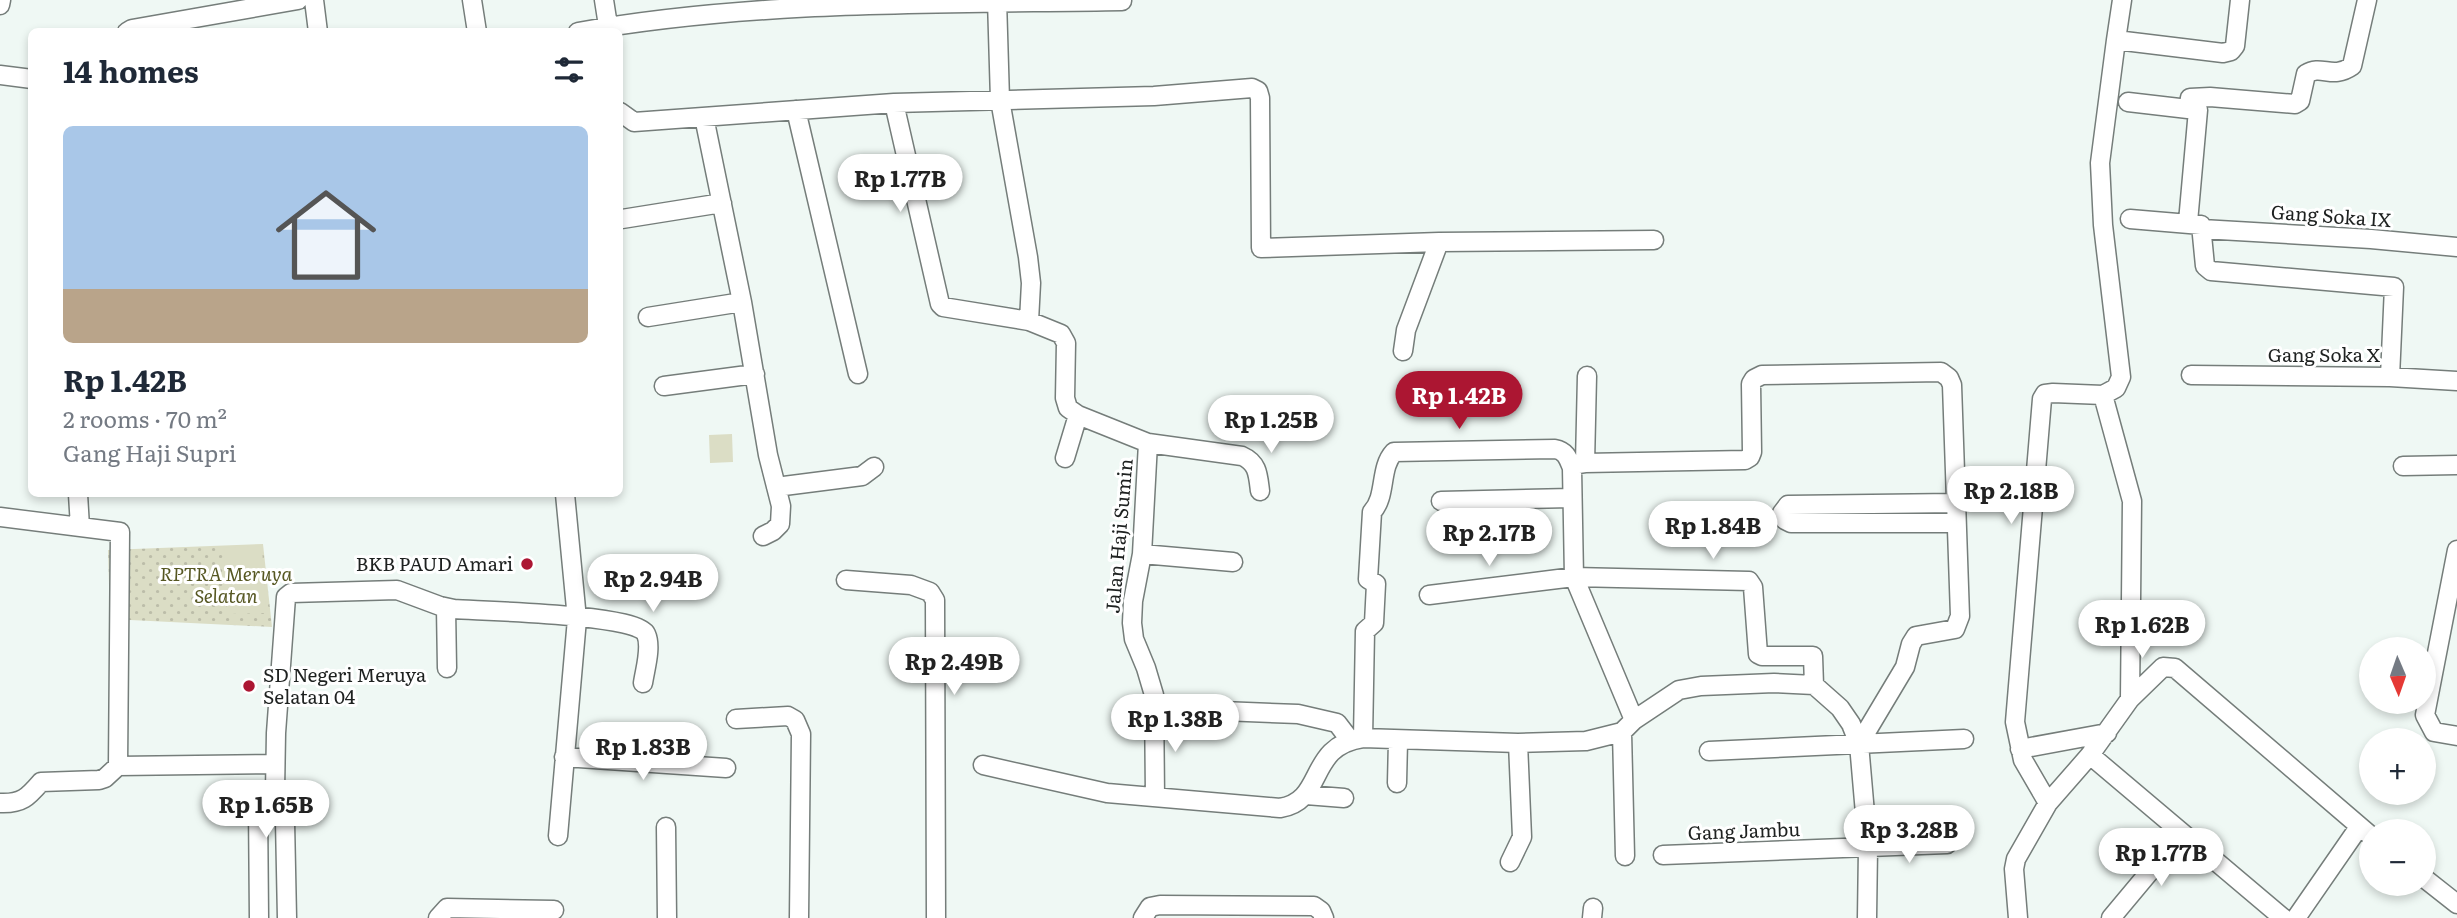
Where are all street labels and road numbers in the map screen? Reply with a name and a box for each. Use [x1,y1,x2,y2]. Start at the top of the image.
street label: Gang Soka IX [2270,197,2393,233]
street label: Gang Soka X [2268,340,2381,368]
street label: Jalan Haji Sumin [1097,457,1139,614]
street label: Gang Jambu [1687,814,1801,846]

